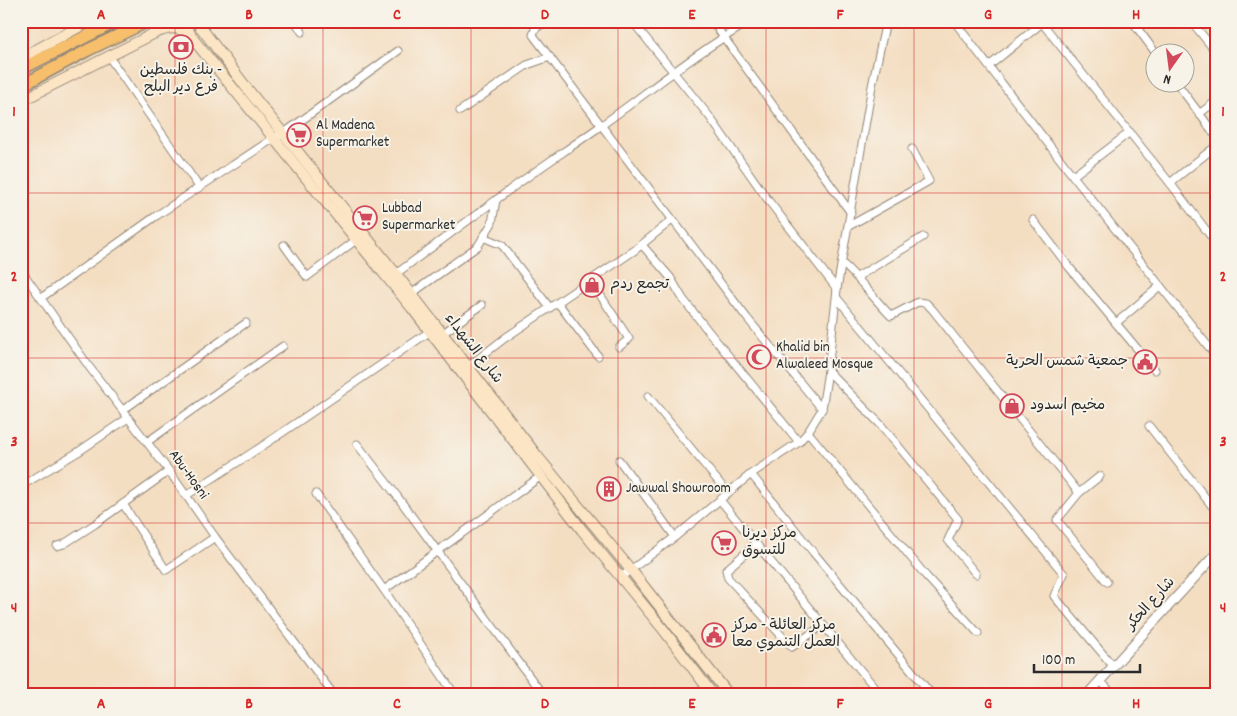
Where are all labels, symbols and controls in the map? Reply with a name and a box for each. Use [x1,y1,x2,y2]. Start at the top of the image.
text: A [97,4,106,27]
text: B [245,4,253,27]
text: C [393,4,401,27]
text: D [541,4,550,27]
text: E [688,4,696,27]
text: F [836,4,844,27]
text: G [984,4,992,27]
text: H [1132,4,1140,27]
bank icon: بنك فلسطين - فرع دير البلح [168,34,194,60]
north arrow [1144,42,1194,92]
place label: بنك فلسطين - فرع دير البلح [140,60,222,99]
text: N [1161,68,1173,89]
text: 1 [12,101,16,124]
text: 1 [1221,101,1225,124]
place label: Al Madena Supermarket [316,115,390,154]
supermarket icon: Al Madena Supermarket [286,122,312,148]
place label: Lubbad Supermarket [382,198,456,237]
supermarket icon: Lubbad Supermarket [352,205,378,231]
text: 2 [11,266,18,289]
text: 2 [1220,266,1227,289]
shop icon: تجمع ردم [579,272,605,298]
place label: تجمع ردم [610,274,670,296]
street label: شارع الشهداء [438,309,508,389]
place label: Khalid bin Alwaleed Mosque [776,337,874,376]
mosque icon: Khalid bin Alwaleed Mosque [746,344,772,370]
public building icon: جمعية شمس الحرية [1132,349,1158,375]
place label: جمعية شمس الحرية [1006,351,1128,373]
shop icon: مخيم اسدود [999,393,1025,419]
place label: مخيم اسدود [1030,395,1105,417]
text: 3 [10,431,18,454]
text: 3 [1219,431,1227,454]
street label: Abu-Hosni [162,446,214,505]
building icon: Jawwal Showroom [596,476,622,502]
place label: Jawwal Showroom [626,478,731,500]
place label: مركز ديرنا للتسوق [742,523,797,562]
supermarket icon: مركز ديرنا للتسوق [711,530,737,556]
street label: شارع الحكر [1120,572,1181,637]
text: 4 [11,597,17,620]
text: 4 [1220,597,1226,620]
place label: مركز العائلة - مركز العمل التنموي معا [730,615,840,654]
public building icon: مركز العائلة - مركز العمل التنموي معا [701,622,727,648]
scale bar [1034,641,1141,673]
text: 100 m [1042,650,1075,672]
text: A [97,693,106,716]
text: B [245,693,253,716]
text: C [393,693,401,716]
text: D [541,693,550,716]
text: E [688,693,696,716]
text: F [836,693,844,716]
text: G [984,693,992,716]
text: H [1132,693,1140,716]

